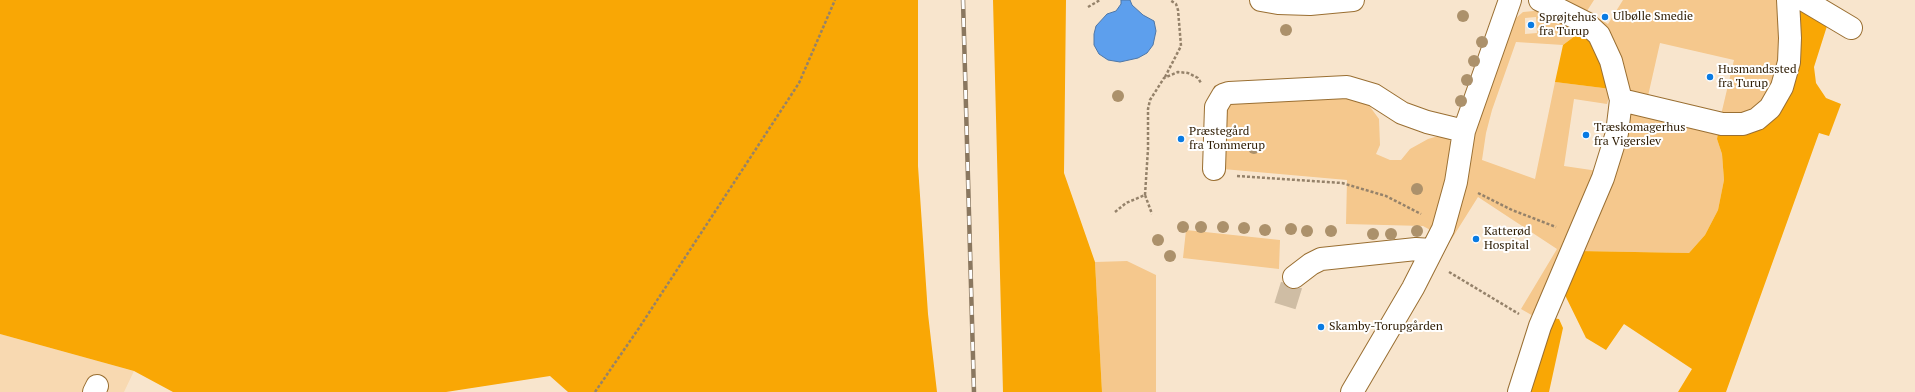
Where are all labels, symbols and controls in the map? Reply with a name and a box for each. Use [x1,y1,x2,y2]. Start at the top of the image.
place label: Ulbølle Smedie [1613,10,1693,24]
place label: Sprøjtehus fra Turup [1539,11,1597,39]
marker: Ulbølle Smedie [1600,12,1610,22]
marker: Sprøjtehus fra Turup [1526,20,1536,30]
place label: Husmandssted fra Turup [1718,63,1797,91]
marker: Husmandssted fra Turup [1705,72,1715,82]
place label: Træskomagerhus fra Vigerslev [1594,121,1685,149]
place label: Præstegård fra Tommerup [1189,125,1265,153]
marker: Træskomagerhus fra Vigerslev [1581,130,1591,140]
marker: Præstegård fra Tommerup [1176,134,1186,144]
place label: Katterød Hospital [1484,225,1531,253]
marker: Katterød Hospital [1471,234,1481,244]
place label: Skamby-Torupgården [1329,320,1443,334]
marker: Skamby-Torupgården [1316,322,1326,332]

